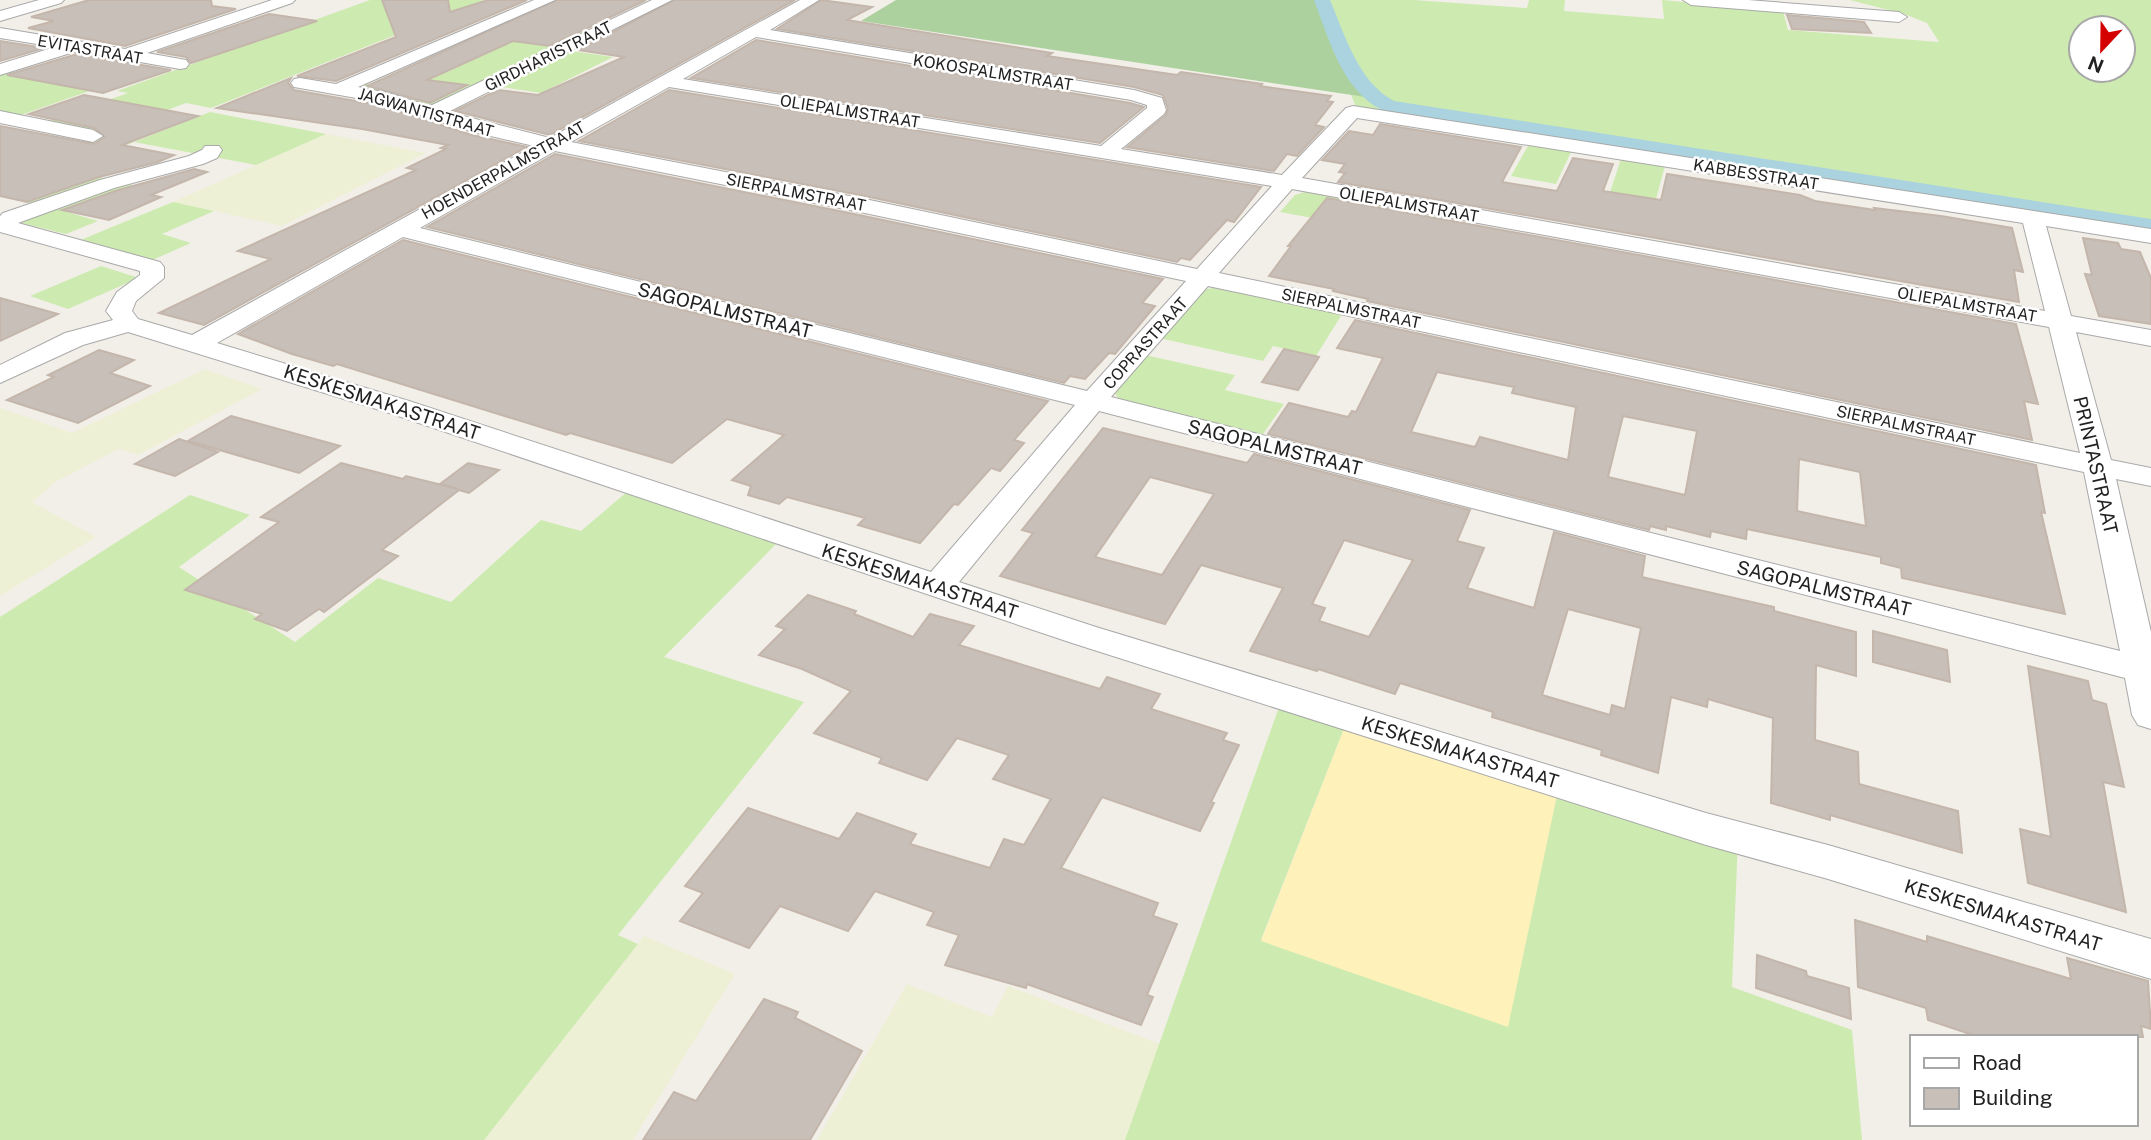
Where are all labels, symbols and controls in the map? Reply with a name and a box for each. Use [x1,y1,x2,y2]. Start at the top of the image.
north arrow [2067,14,2137,84]
street label: GIRDHARISTRAAT [482,17,615,95]
street label: EVITASTRAAT [36,31,144,68]
street label: KOKOSPALMSTRAAT [912,50,1075,95]
text: N [2085,52,2107,78]
street label: JAGWANTISTRAAT [356,84,496,141]
street label: OLIEPALMSTRAAT [779,91,922,132]
street label: HOENDERPALMSTRAAT [418,117,589,223]
street label: KABBESSTRAAT [1692,155,1820,194]
street label: SIERPALMSTRAAT [724,170,868,215]
street label: OLIEPALMSTRAAT [1338,183,1481,226]
street label: SAGOPALMSTRAAT [636,278,814,342]
street label: OLIEPALMSTRAAT [1896,283,2039,326]
street label: SIERPALMSTRAAT [1280,284,1423,333]
street label: COPRASTRAAT [1099,293,1192,393]
street label: KESKESMAKASTRAAT [281,360,483,444]
street label: PRINTASTRAAT [2069,394,2123,536]
street label: SIERPALMSTRAAT [1835,401,1978,450]
street label: SAGOPALMSTRAAT [1186,415,1364,479]
street label: KESKESMAKASTRAAT [819,539,1021,623]
street label: SAGOPALMSTRAAT [1735,556,1913,620]
street label: KESKESMAKASTRAAT [1359,712,1561,792]
street label: KESKESMAKASTRAAT [1902,875,2104,955]
legend [1910,1035,2137,1126]
text: Road [1972,1050,2022,1075]
text: Building [1972,1085,2053,1110]

